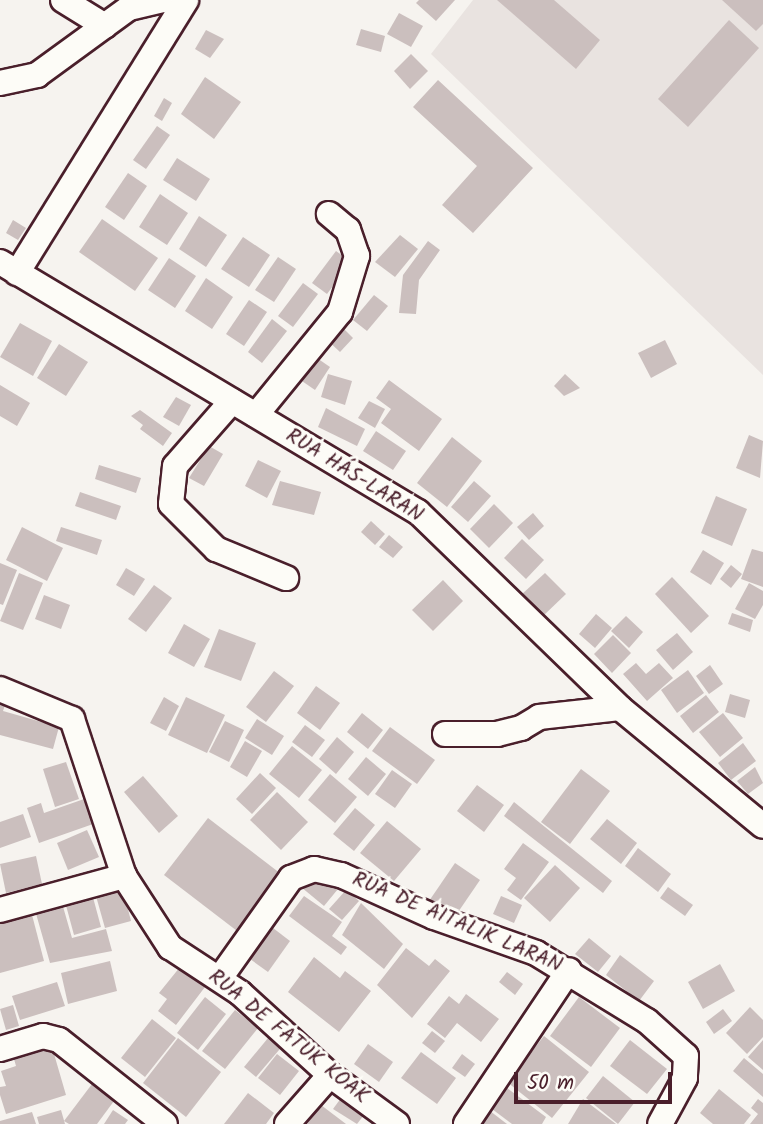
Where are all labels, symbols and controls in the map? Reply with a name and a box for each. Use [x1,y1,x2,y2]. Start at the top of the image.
street label: RUA HÁS-LARAN [281,424,427,528]
street label: RUA DE AITALIK LARAN [348,867,566,979]
street label: RUA DE FATUK KOAK [203,965,373,1109]
scale bar [518,1058,676,1102]
text: 50 m [527,1067,574,1100]

